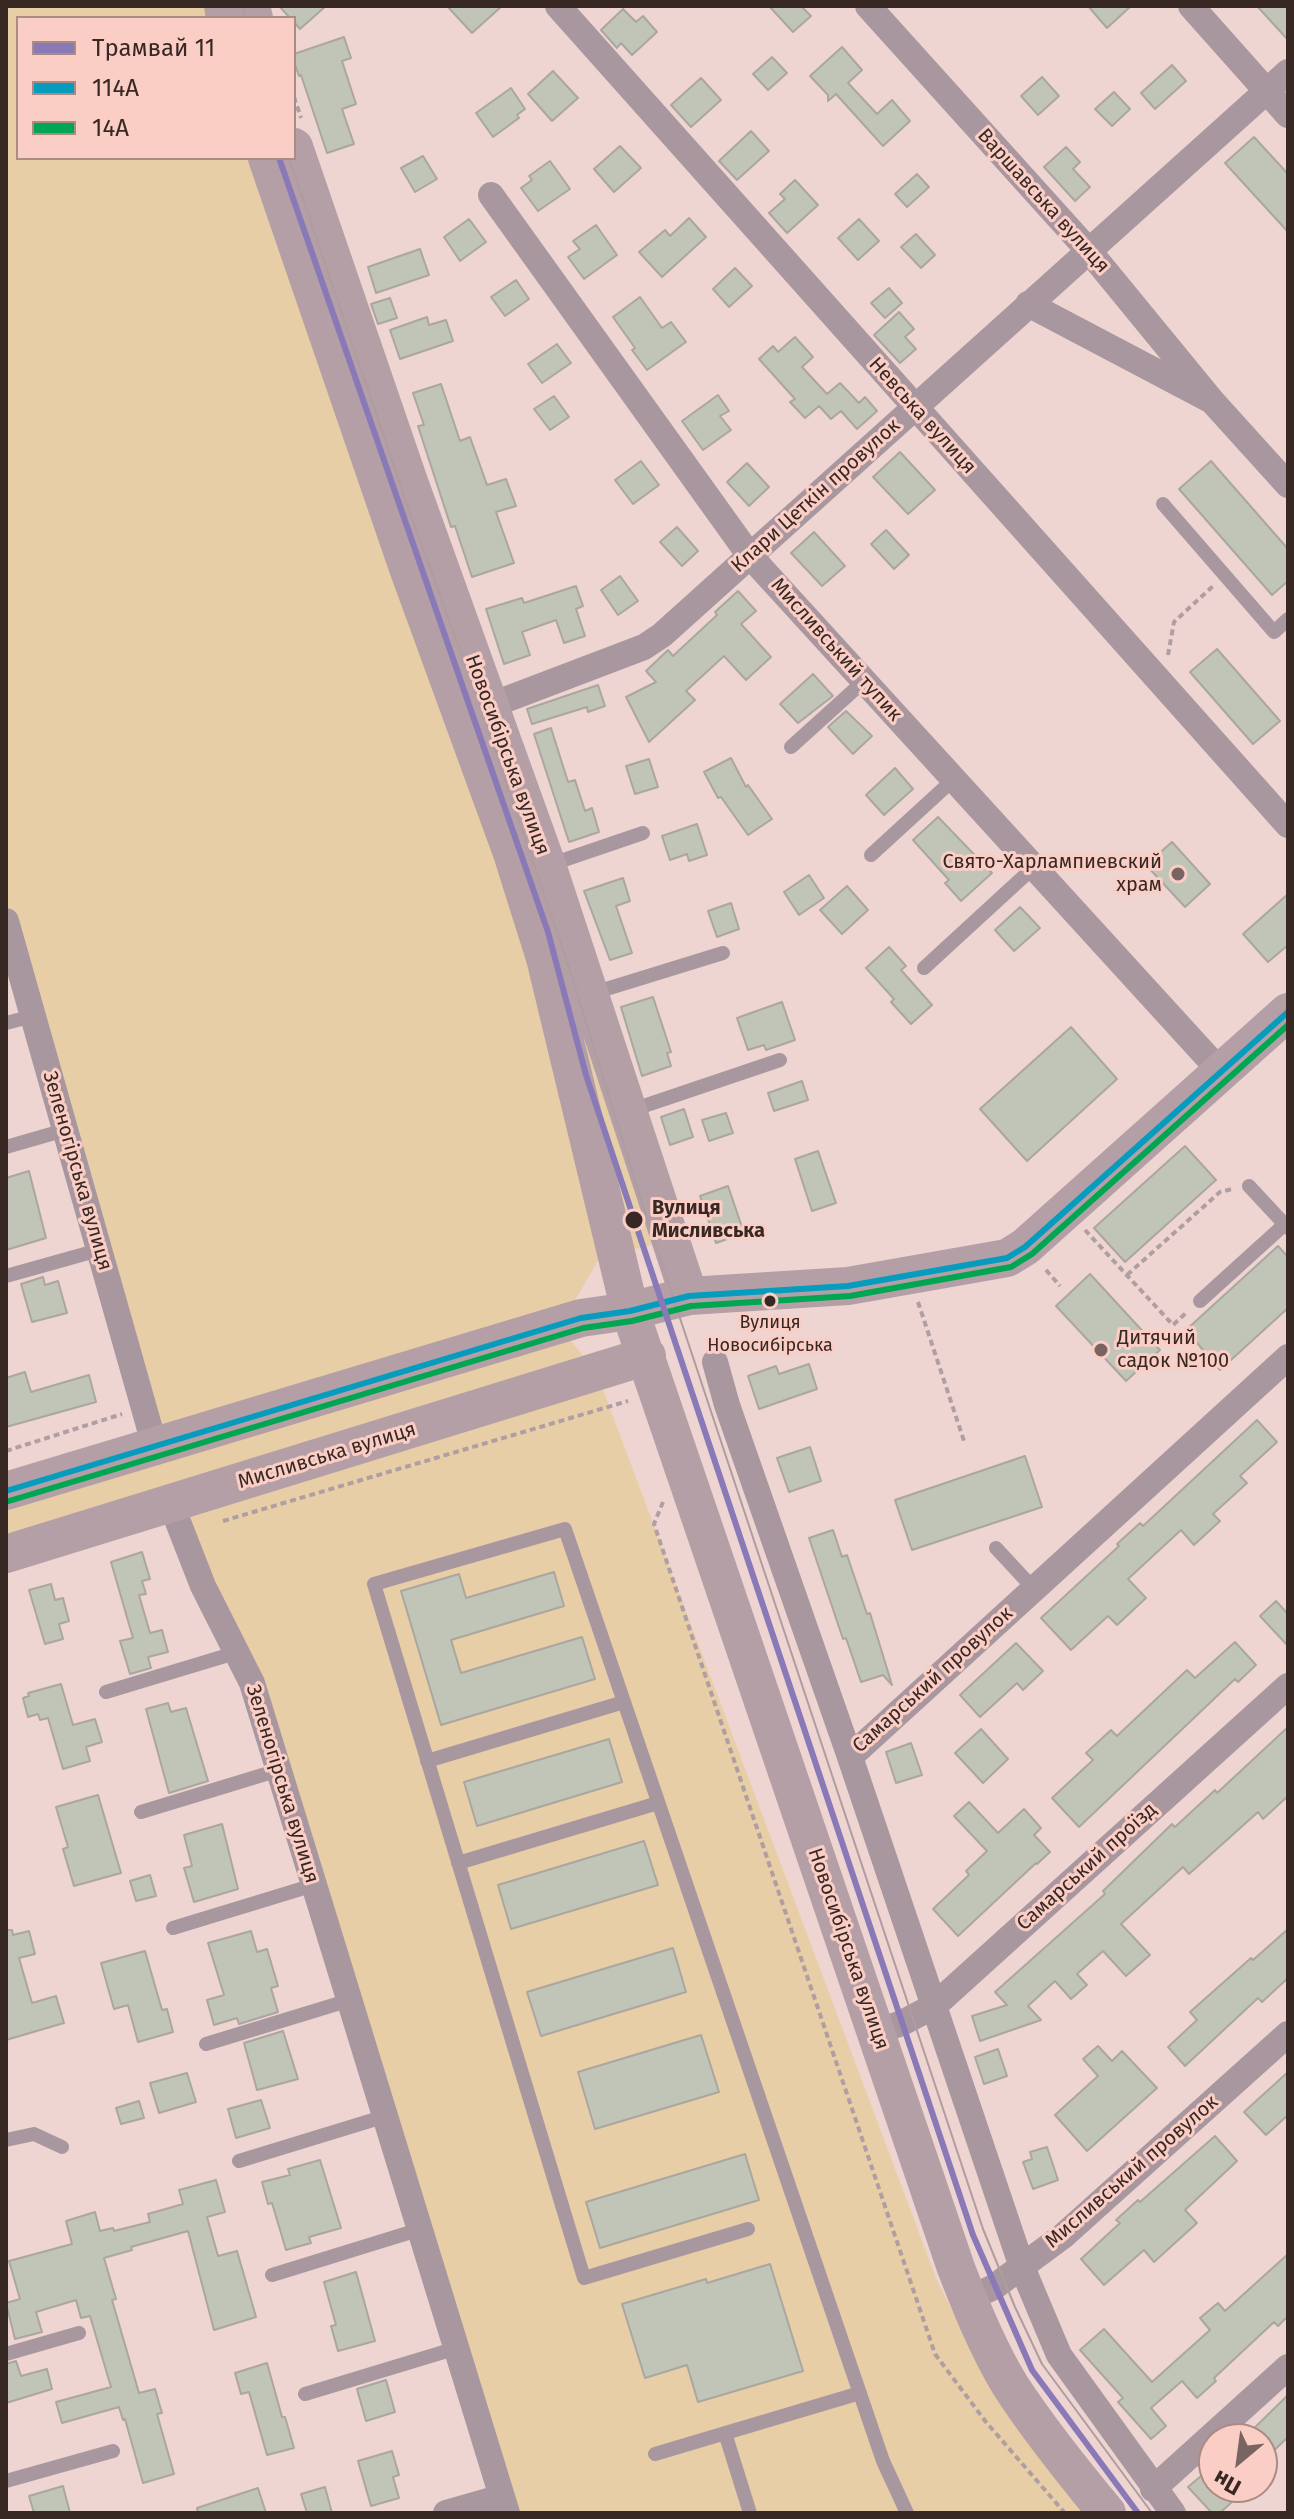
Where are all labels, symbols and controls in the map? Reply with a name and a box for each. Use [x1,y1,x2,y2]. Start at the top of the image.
legend [16,16,296,160]
text: Трамвай 11 [92,34,215,62]
text: 114А [92,74,139,102]
text: 14А [92,114,129,142]
street label: Варшавська вулиця [972,124,1114,278]
street label: Невська вулиця [863,353,981,479]
street label: Клари Цеткін провулок [727,414,905,578]
street label: Мисливський тупик [765,573,907,727]
street label: Новосибірська вулиця [460,651,554,859]
place label: Свято-Харлампиевский храм [942,850,1162,897]
marker: Свято-Харлампиевский храм [1169,865,1187,883]
street label: Зеленогірська вулиця [37,1069,117,1273]
place label: Вулиця Мисливська [652,1196,765,1243]
marker: Вулиця Мисливська [623,1209,645,1231]
marker: Вулиця Новосибірська [762,1293,778,1309]
place label: Вулиця Новосибірська [707,1312,833,1354]
place label: Дитячий садок №100 [1117,1326,1229,1373]
marker: Дитячий садок №100 [1092,1341,1110,1359]
street label: Мисливська вулиця [235,1418,419,1494]
street label: Самарський провулок [848,1602,1018,1758]
street label: Зеленогірська вулиця [240,1682,324,1886]
street label: Самарський проїзд [1012,1798,1162,1936]
street label: Новосибірська вулиця [802,1845,894,2053]
street label: Мисливський провулок [1041,2090,1223,2254]
north arrow [1198,2423,1278,2503]
text: Пн [1209,2464,1246,2501]

